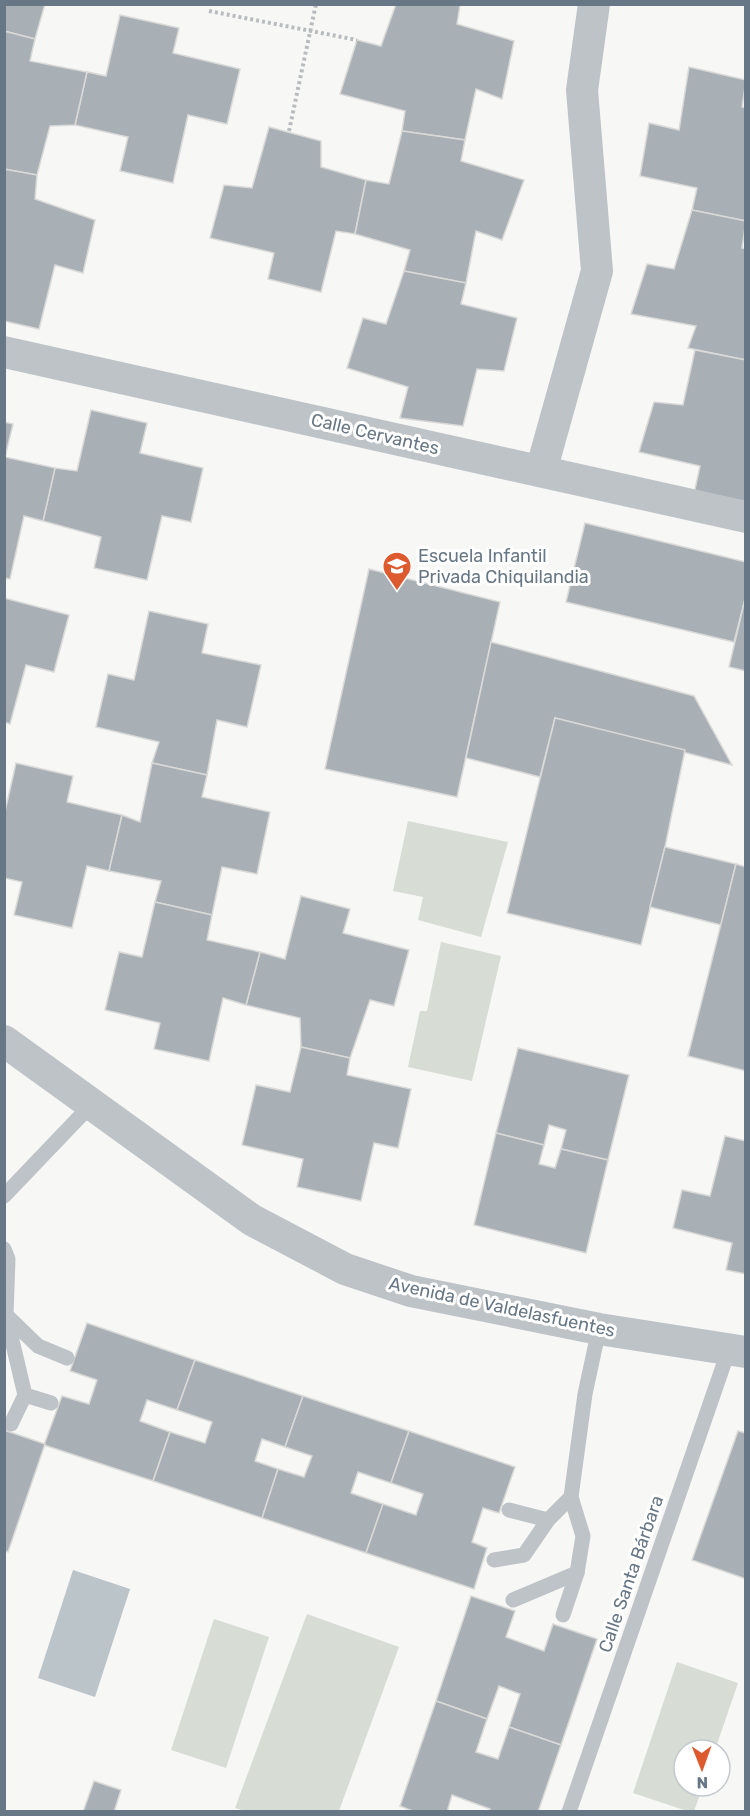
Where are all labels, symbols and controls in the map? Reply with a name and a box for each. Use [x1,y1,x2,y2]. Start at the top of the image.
street label: Calle Cervantes [309,409,441,459]
place label: Escuela Infantil Privada Chiquilandia [418,545,589,588]
school or university icon: Escuela Infantil Privada Chiquilandia [381,550,413,592]
street label: Avenida de Valdelasfuentes [387,1272,617,1342]
street label: Calle Santa Bárbara [594,1493,668,1655]
north arrow [672,1738,732,1798]
text: N [696,1773,708,1792]

